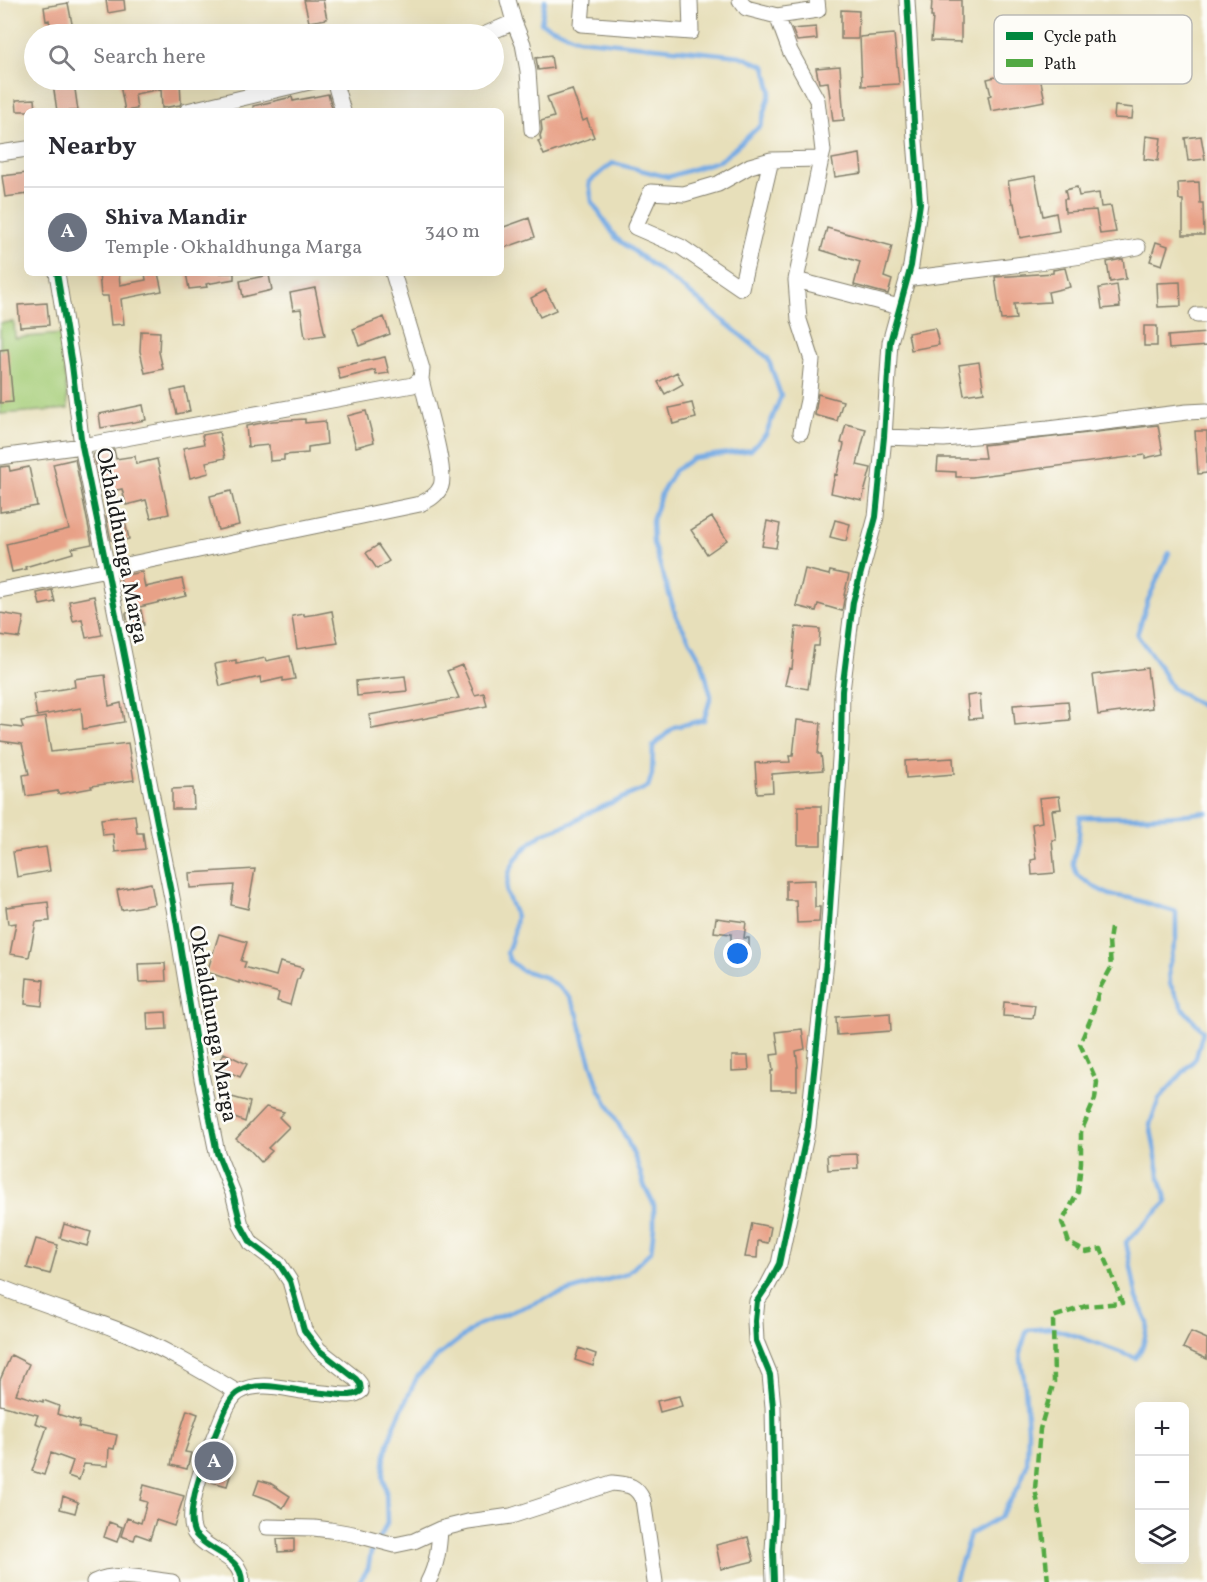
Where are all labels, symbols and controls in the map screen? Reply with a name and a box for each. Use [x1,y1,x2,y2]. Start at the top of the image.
legend [994,15,1192,84]
search box [24,24,504,90]
text: Cycle path [1044,27,1117,49]
icon: search [45,41,78,74]
text: Search here [93,42,206,73]
text: Path [1044,54,1076,76]
text: Nearby [48,129,137,165]
text: Shiva Mandir [105,203,247,234]
text: A [60,218,75,246]
text: 340 m [424,218,480,246]
text: Temple · Okhaldhunga Marga [105,234,362,262]
street label: Okhaldhunga Marga [87,445,155,647]
street label: Okhaldhunga Marga [179,923,245,1125]
your location [723,939,752,968]
map controls [1135,1402,1189,1564]
button: + [1135,1402,1189,1456]
pin: A [194,1438,234,1484]
button: − [1135,1456,1189,1510]
button: layers [1135,1510,1189,1564]

